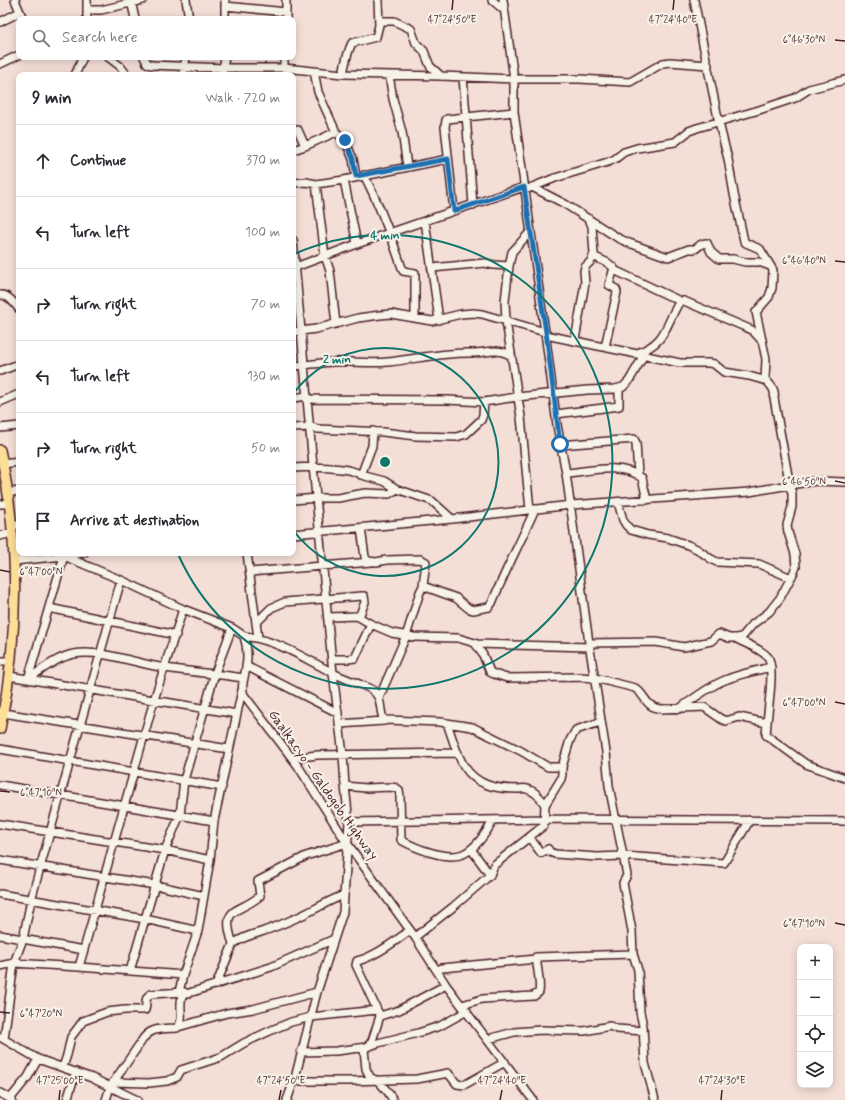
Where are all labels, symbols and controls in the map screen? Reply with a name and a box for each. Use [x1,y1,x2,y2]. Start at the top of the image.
text: 47°24'50"E [428,13,476,27]
text: 47°24'40"E [649,13,697,27]
search box [16,16,296,60]
icon: search [30,27,52,49]
text: Search here [62,28,138,48]
text: 6°46'30"N [783,33,826,47]
text: 9 min [32,87,72,109]
text: Walk · 720 m [205,90,280,107]
route end [336,131,354,149]
icon: ahead [32,150,54,172]
text: Continue [70,151,126,171]
text: 370 m [246,152,280,169]
icon: left [32,222,54,244]
text: Turn left [70,223,130,243]
text: 100 m [245,224,280,241]
text: 4 min [370,228,400,244]
text: 6°46'40"N [782,254,826,268]
icon: right [32,294,54,316]
text: Turn right [70,295,137,315]
text: 70 m [251,296,280,313]
text: 2 min [323,352,351,368]
icon: left [32,366,54,388]
text: Turn left [70,367,130,387]
text: 130 m [247,368,280,385]
route start [551,435,569,453]
icon: right [32,438,54,460]
text: Turn right [70,439,137,459]
text: 50 m [251,440,280,457]
centre of rings [378,455,392,469]
text: 6°46'50"N [782,475,826,489]
icon: arrive [32,510,54,532]
text: Arrive at destination [70,511,199,531]
text: 6°47'00"N [19,565,63,579]
text: 6°47'00"N [782,696,826,710]
street label: Gaalkacyo - Galdogob Highway [264,706,382,864]
text: 6°47'10"N [20,786,62,800]
text: 6°47'10"N [783,917,825,931]
map controls [797,944,833,1088]
button: + [797,944,833,980]
button: − [797,980,833,1016]
text: 6°47'20"N [20,1007,63,1021]
button: locate [797,1016,833,1052]
button: layers [797,1052,833,1088]
text: 47°25'00"E [36,1074,84,1088]
text: 47°24'50"E [257,1074,305,1088]
text: 47°24'40"E [478,1074,526,1088]
text: 47°24'30"E [698,1074,746,1088]

